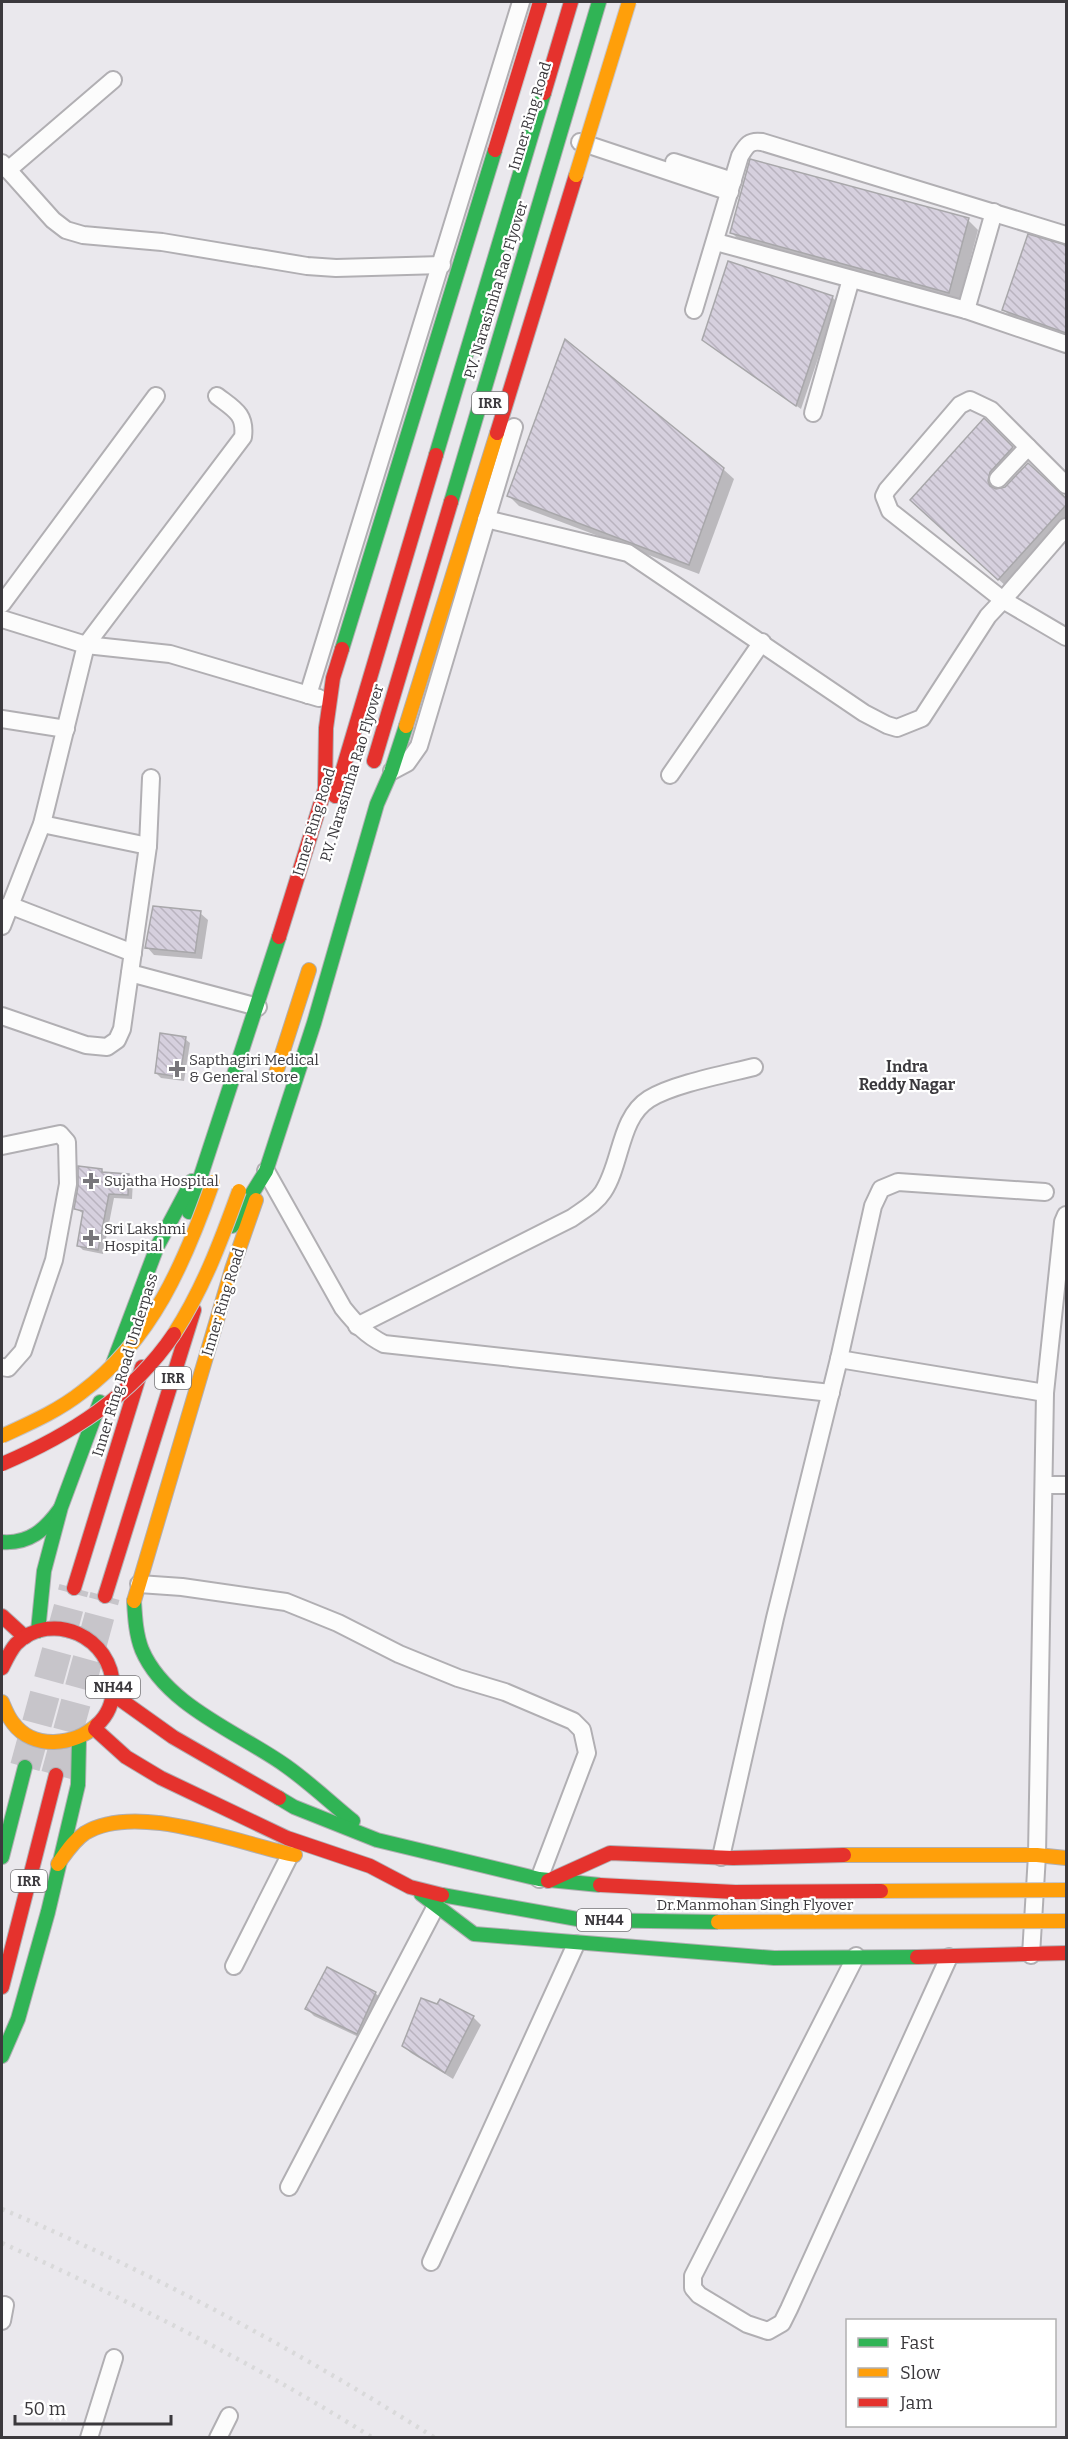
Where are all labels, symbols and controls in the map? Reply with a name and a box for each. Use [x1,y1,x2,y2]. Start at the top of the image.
street label: Inner Ring Road [505,60,555,172]
street label: P.V. Narasimha Rao Flyover [460,199,532,381]
road number: IRR [472,392,508,414]
street label: P.V. Narasimha Rao Flyover [316,682,388,864]
street label: Inner Ring Road [289,766,339,878]
place label: Sapthagiri Medical & General Store [189,1051,319,1086]
district label: Indra Reddy Nagar [859,1057,956,1094]
marker: Sapthagiri Medical & General Store [170,1062,184,1076]
marker: Sujatha Hospital [82,1172,100,1190]
place label: Sujatha Hospital [104,1172,219,1190]
place label: Sri Lakshmi Hospital [104,1220,187,1255]
marker: Sri Lakshmi Hospital [82,1229,100,1247]
street label: Inner Ring Road [198,1246,248,1358]
street label: Inner Ring Road Underpass [88,1271,162,1459]
road number: IRR [155,1367,191,1389]
road number: NH44 [86,1676,140,1698]
road number: IRR [11,1870,47,1892]
street label: Dr.Manmohan Singh Flyover [657,1896,854,1914]
road number: NH44 [577,1909,631,1931]
legend [846,2319,1056,2427]
text: Fast [900,2332,935,2354]
text: Slow [900,2362,941,2384]
scale bar [15,2388,171,2426]
text: Jam [899,2392,933,2414]
text: 50 m [24,2398,66,2420]

